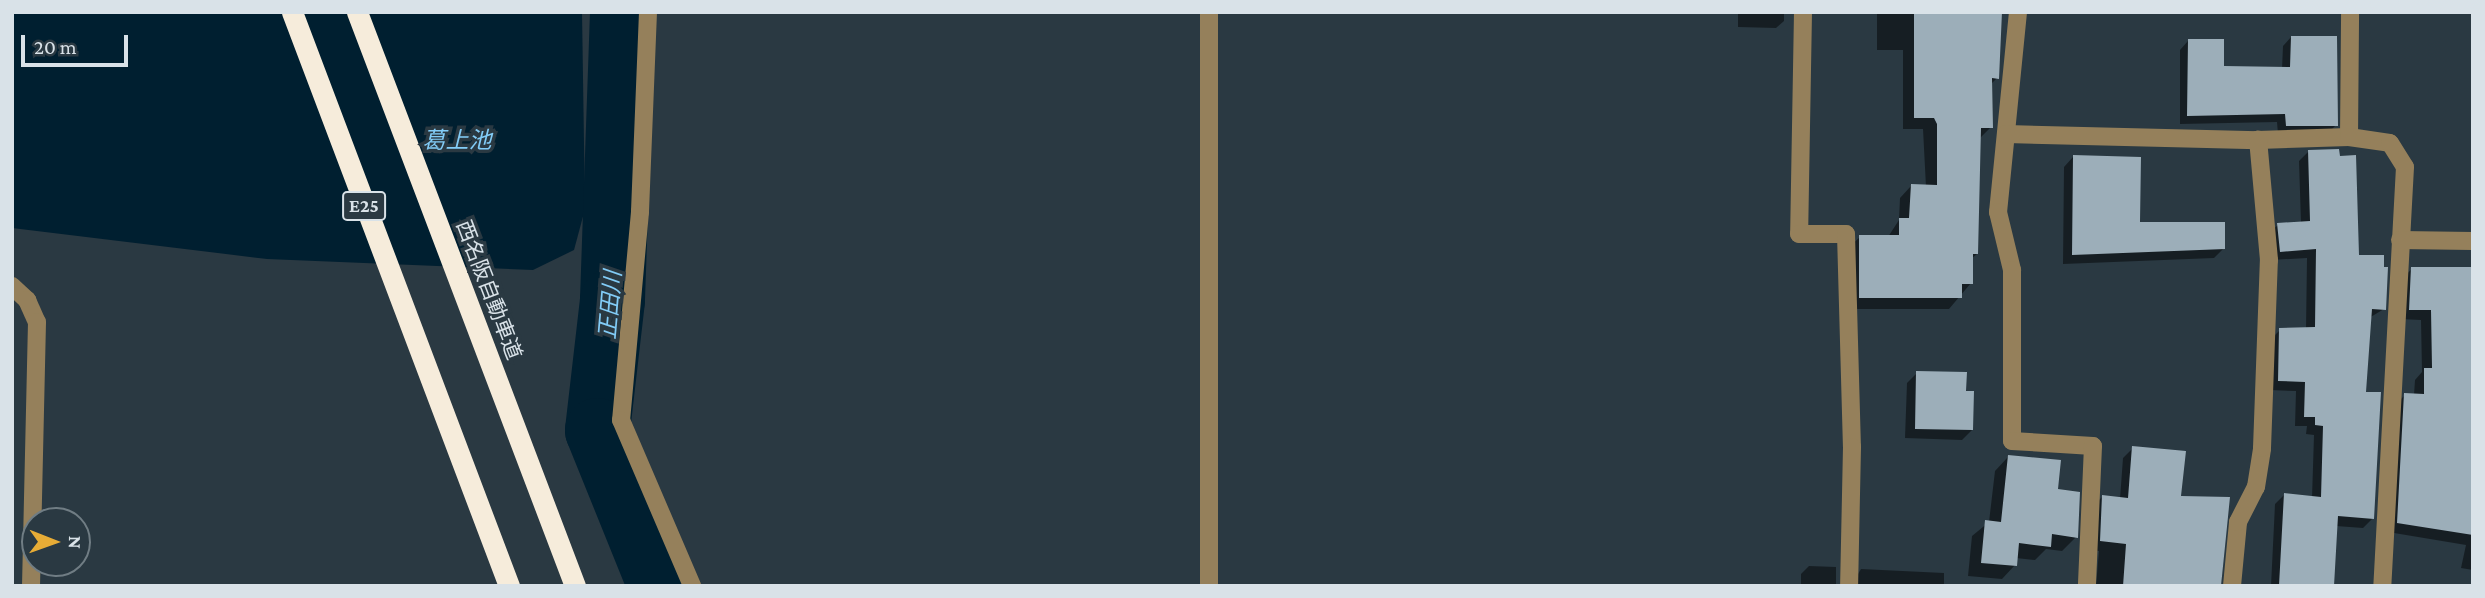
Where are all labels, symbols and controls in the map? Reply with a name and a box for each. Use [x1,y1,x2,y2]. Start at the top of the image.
scale bar [24,21,131,65]
text: 20 m [34,35,77,59]
water label: 葛上池 [423,126,491,154]
road number: E25 [341,190,387,222]
street label: 西名阪自動車道 [451,217,527,363]
water label: 正田川 [593,269,627,341]
north arrow [21,507,91,577]
text: N [65,536,86,549]

